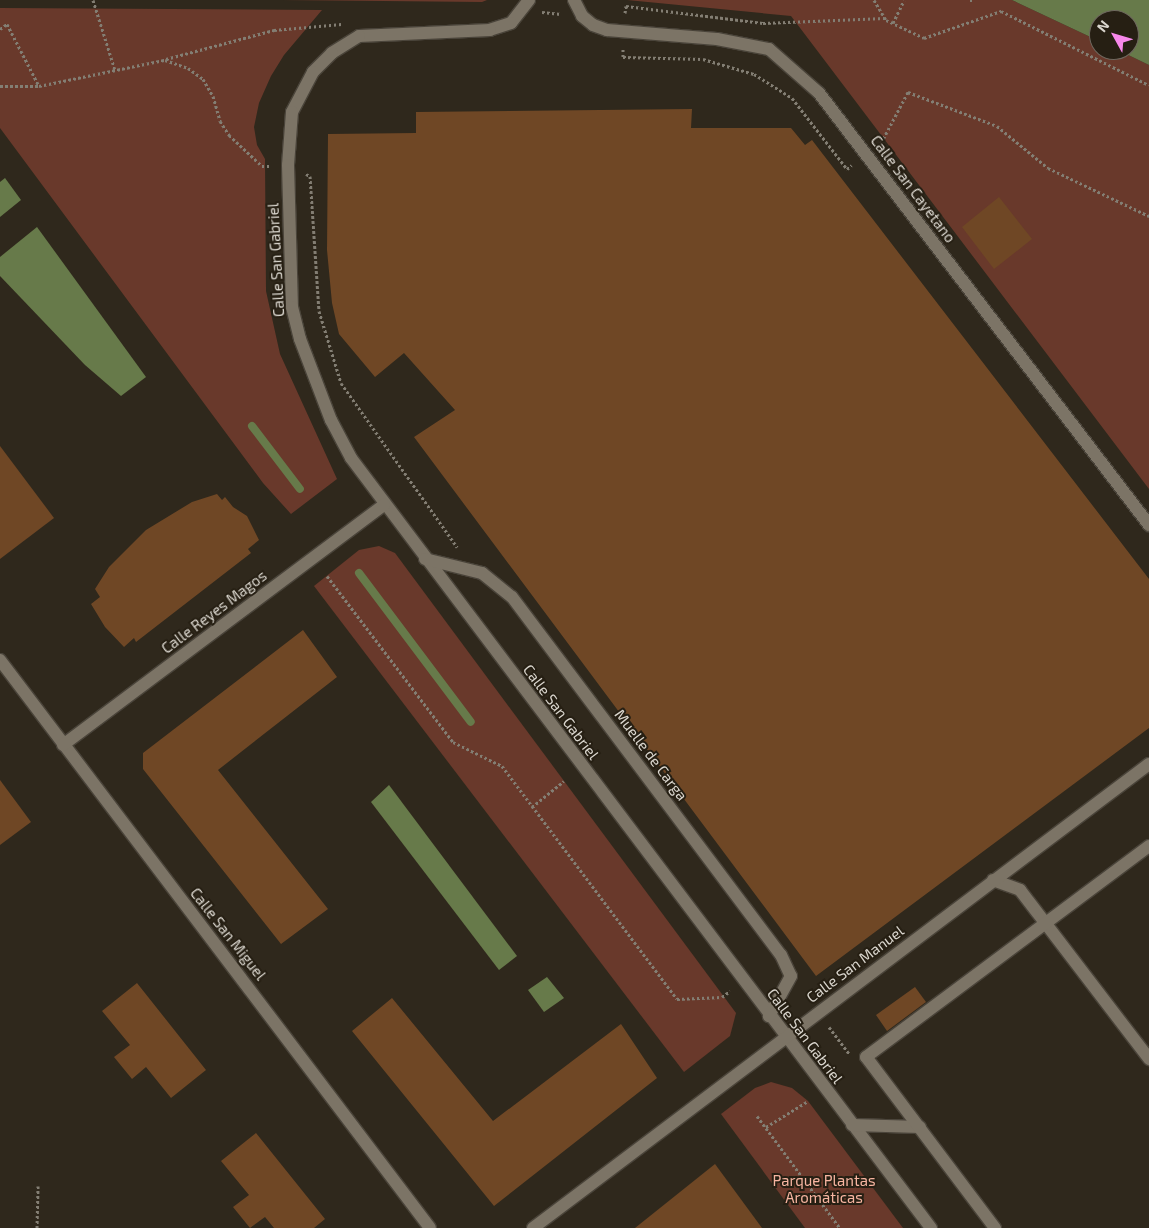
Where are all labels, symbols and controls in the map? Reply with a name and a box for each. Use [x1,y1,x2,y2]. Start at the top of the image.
north arrow [1089,10,1139,60]
text: N [1093,17,1113,35]
street label: Calle San Cayetano [867,132,959,246]
street label: Calle San Gabriel [264,202,288,318]
street label: Calle Reyes Magos [158,567,270,657]
street label: Calle San Gabriel [519,661,603,763]
street label: Muelle de Carga [611,706,691,804]
street label: Calle San Miguel [186,884,270,984]
street label: Calle San Manuel [803,922,907,1006]
street label: Calle San Gabriel [763,985,847,1087]
park label: Parque Plantas Aromáticas [772,1171,876,1206]

